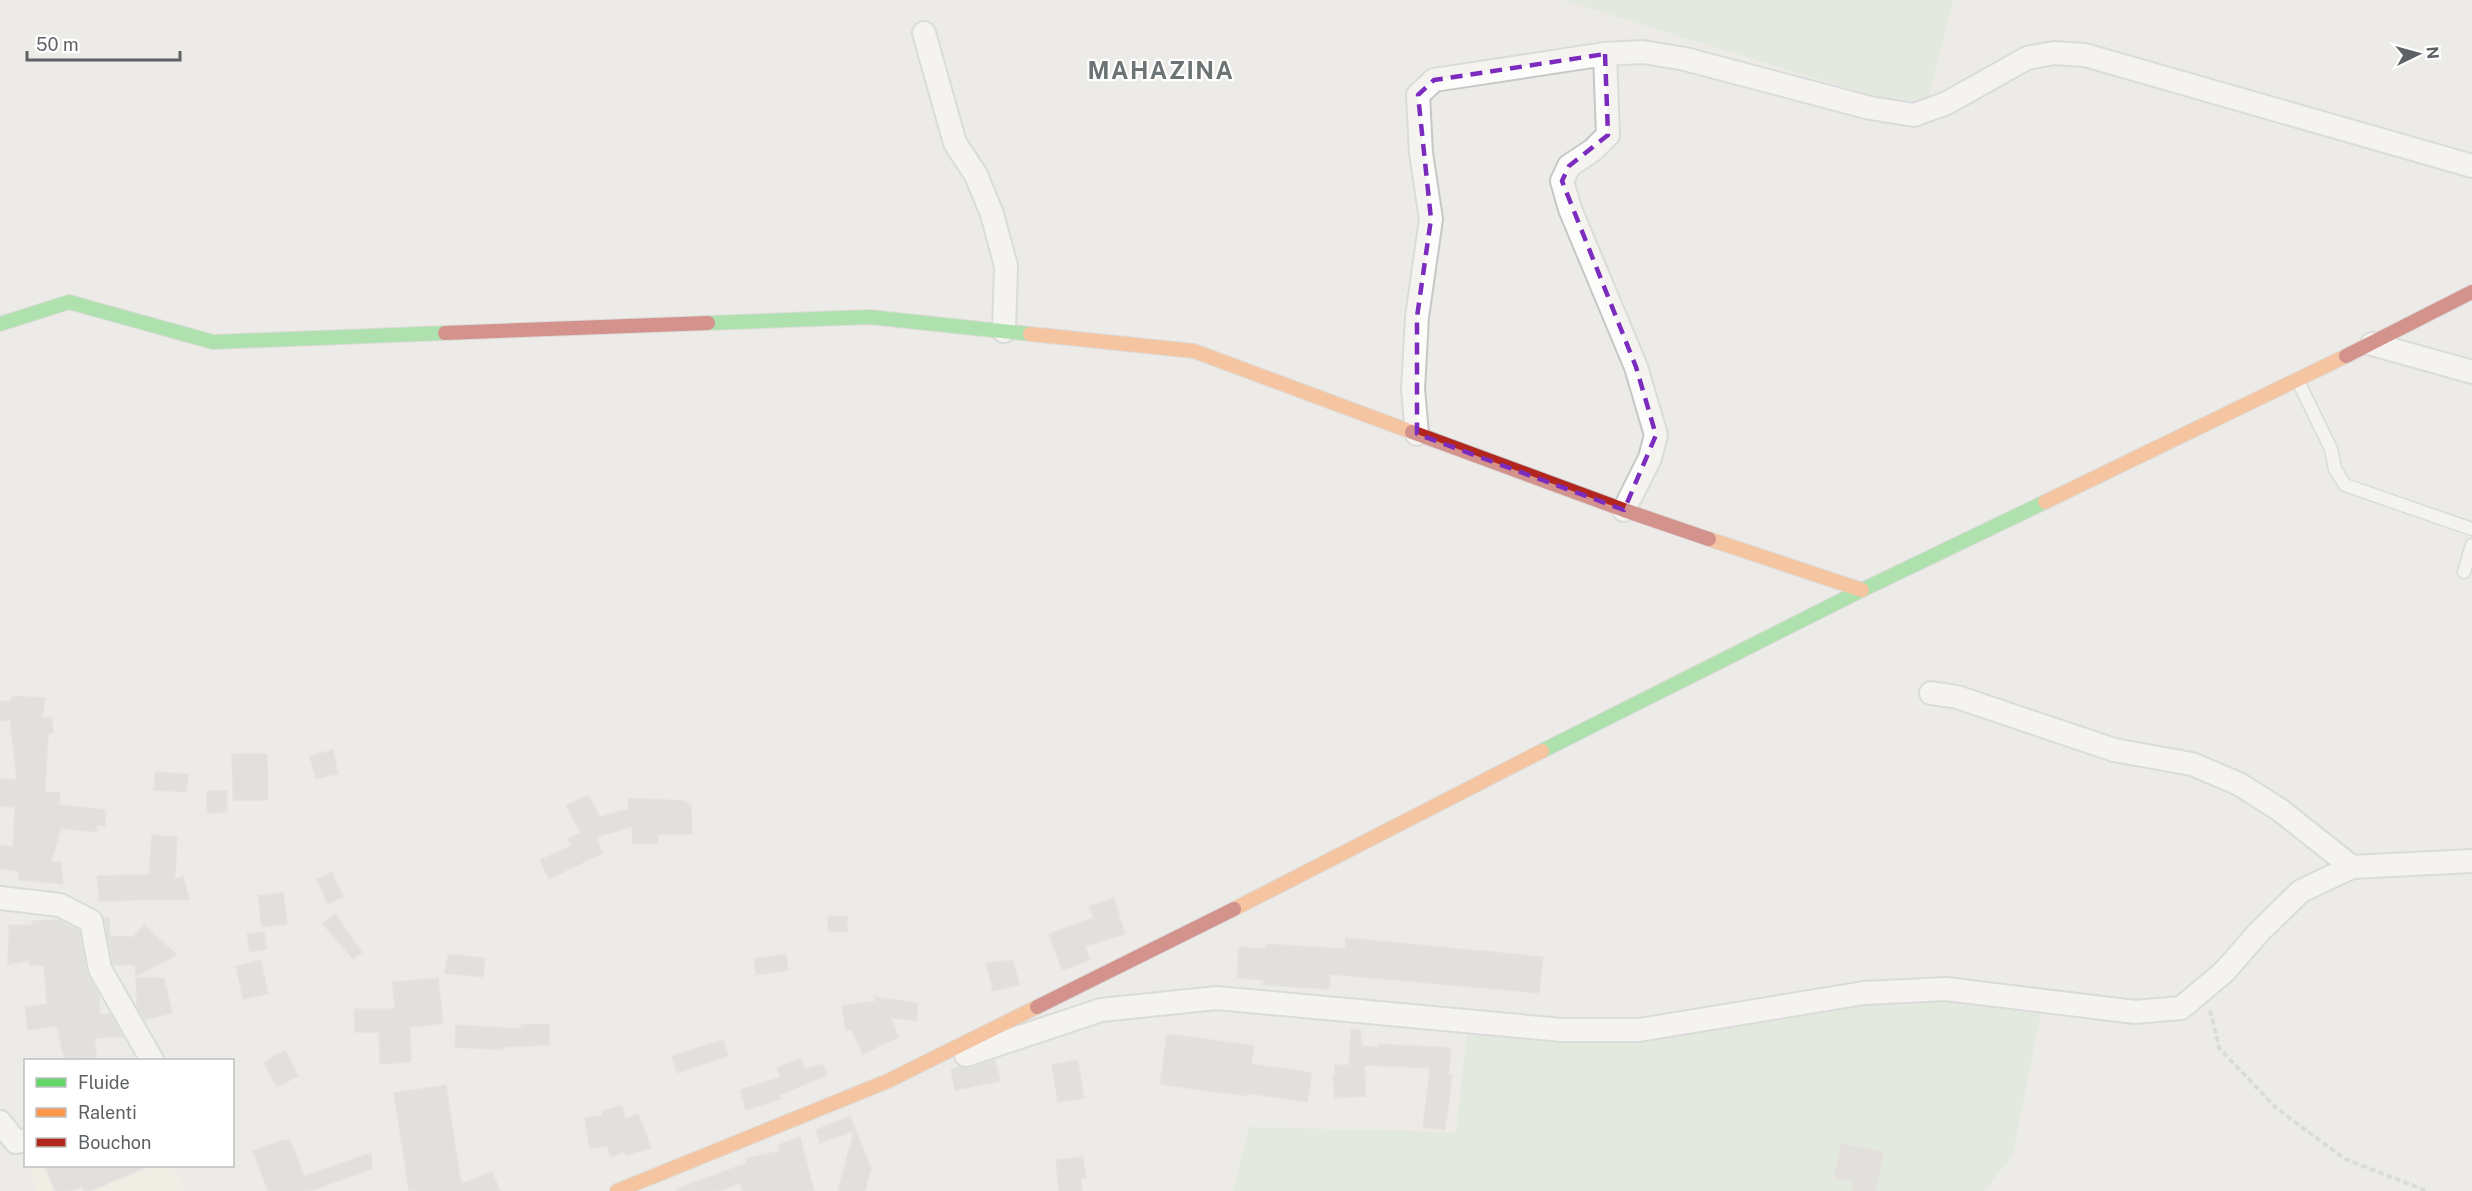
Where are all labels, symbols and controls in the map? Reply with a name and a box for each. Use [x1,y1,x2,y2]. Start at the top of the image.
scale bar [27,24,180,62]
north arrow [2388,24,2448,84]
text: 50 m [36,34,79,55]
text: N [2422,46,2442,60]
district label: MAHAZINA [1087,56,1235,84]
legend [24,1059,234,1167]
text: Fluide [78,1072,130,1093]
text: Ralenti [78,1102,137,1123]
text: Bouchon [78,1132,151,1153]

